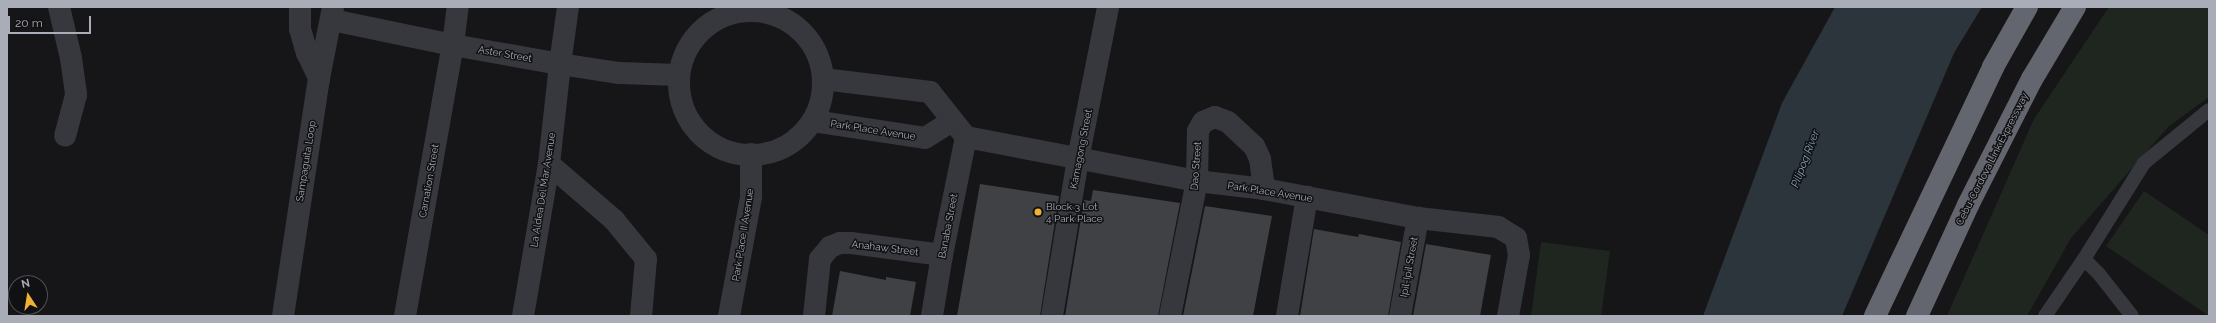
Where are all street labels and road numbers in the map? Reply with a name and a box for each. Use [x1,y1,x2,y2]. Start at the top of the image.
street label: Aster Street [477,43,533,65]
street label: Cebu-Cordova Link Expressway [1953,91,2031,227]
street label: Kamagong Street [1067,108,1095,190]
street label: Park Place Avenue [829,117,917,143]
street label: Sampaguita Loop [294,120,318,202]
street label: La Aldea Del Mar Avenue [528,131,558,249]
street label: Dao Street [1188,141,1204,191]
street label: Carnation Street [417,143,441,219]
street label: Park Place Avenue [1226,179,1314,205]
street label: Park Place II Avenue [730,188,756,282]
street label: Banaba Street [936,193,960,259]
street label: Ipil-Ipil Street [1398,236,1420,298]
street label: Anahaw Street [851,238,919,258]

